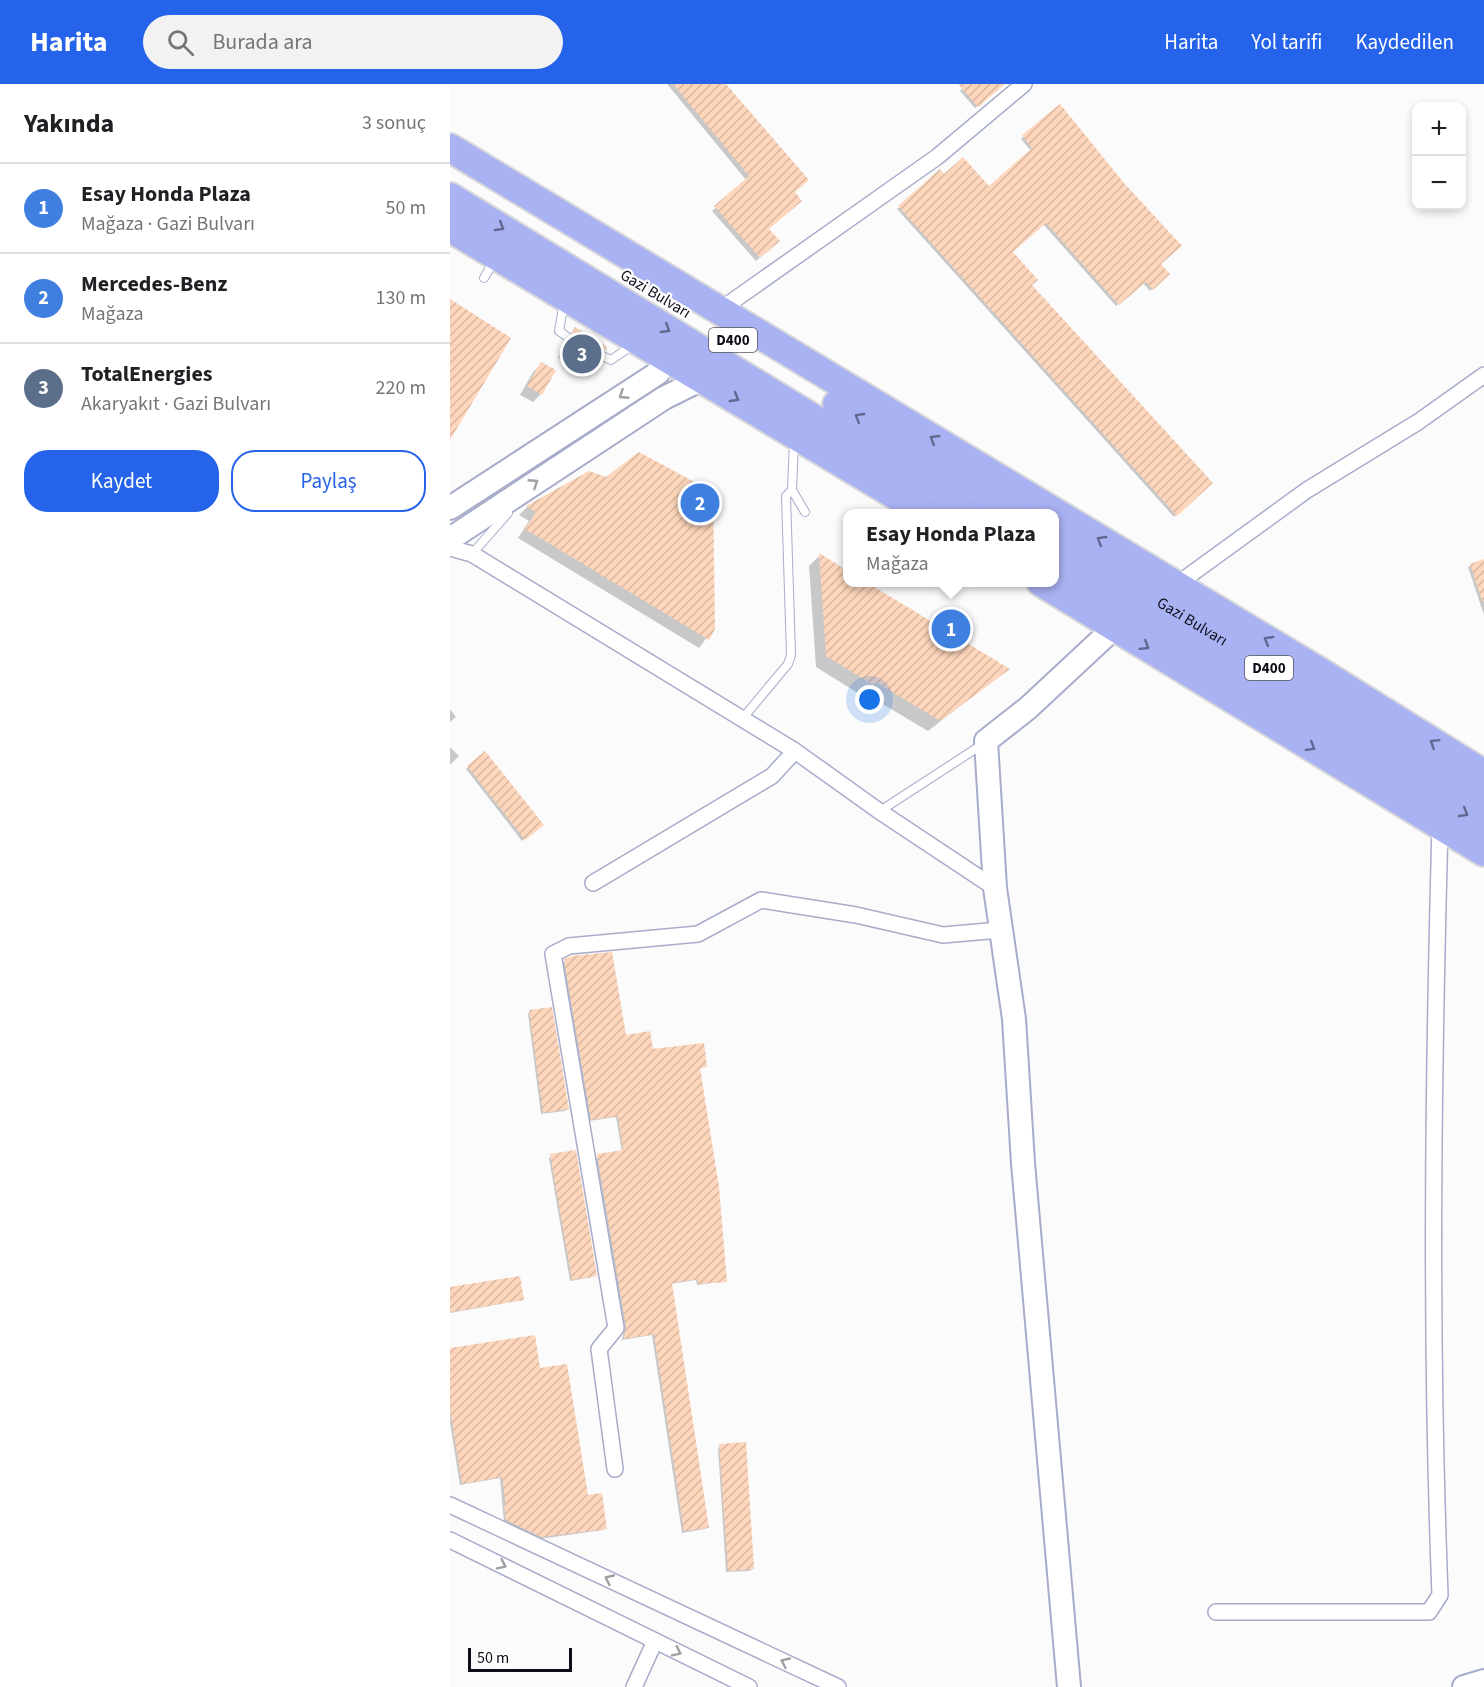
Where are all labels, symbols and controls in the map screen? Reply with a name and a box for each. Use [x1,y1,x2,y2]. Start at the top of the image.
search box [143,15,563,69]
text: Harita [30,22,107,62]
icon: search [164,26,197,59]
text: Burada ara [212,26,313,58]
text: Harita [1164,27,1218,57]
text: Yol tarifi [1251,27,1322,57]
text: Kaydedilen [1355,27,1454,57]
map controls [1412,102,1466,210]
button: + [1412,102,1466,156]
text: Yakında [24,105,114,142]
text: 3 sonuç [362,109,426,137]
button: − [1412,156,1466,210]
text: Esay Honda Plaza [81,178,251,210]
text: 1 [38,194,49,222]
text: 50 m [386,194,426,222]
text: Mağaza · Gazi Bulvarı [81,210,255,238]
one-way arrow [494,220,504,232]
street label: Gazi Bulvarı [616,264,695,324]
text: Mercedes-Benz [81,268,227,300]
text: 2 [38,284,49,312]
text: 130 m [376,284,426,312]
text: Mağaza [81,300,144,328]
one-way arrow [660,321,671,332]
road number: D400 [709,328,757,352]
pin: 3 [562,332,602,376]
text: TotalEnergies [81,358,213,390]
text: 3 [38,374,49,402]
text: 220 m [376,374,426,402]
one-way arrow [619,388,629,400]
text: Akaryakıt · Gazi Bulvarı [81,390,271,418]
one-way arrow [729,391,739,402]
one-way arrow [855,413,865,425]
one-way arrow [930,435,940,447]
button: Kaydet [24,450,219,512]
button: Paylaş [231,450,426,512]
one-way arrow [527,479,538,490]
pin: 2 [680,480,720,526]
popup [843,509,1059,587]
text: Esay Honda Plaza [866,518,1036,550]
one-way arrow [1097,535,1107,547]
text: Mağaza [866,550,929,578]
street label: Gazi Bulvarı [1153,592,1232,652]
pin: 1 [932,606,970,652]
one-way arrow [1264,636,1274,648]
one-way arrow [1139,638,1149,650]
road number: D400 [1245,656,1293,680]
your location [855,685,884,714]
one-way arrow [1430,738,1440,750]
one-way arrow [1305,740,1315,752]
one-way arrow [1458,806,1468,817]
one-way arrow [496,1558,507,1570]
one-way arrow [604,1575,615,1587]
one-way arrow [671,1644,682,1656]
scale bar [468,1645,572,1672]
text: 50 m [477,1647,509,1669]
one-way arrow [780,1658,791,1670]

